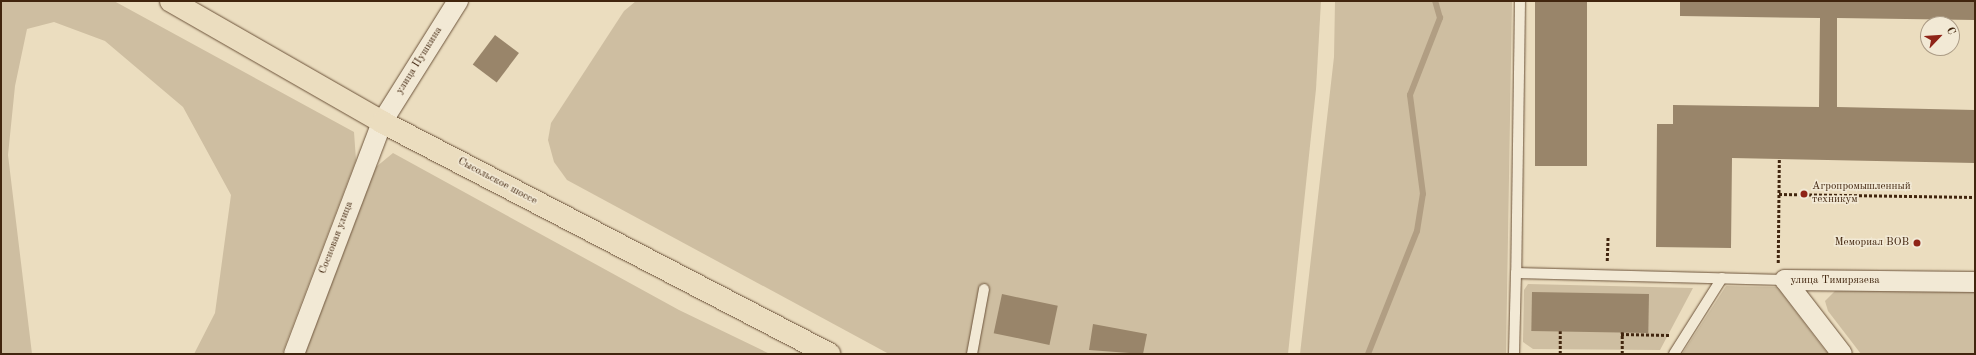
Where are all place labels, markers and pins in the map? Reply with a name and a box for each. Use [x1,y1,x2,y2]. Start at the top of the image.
place label: Агропромышленный техникум [1812,181,1911,207]
marker: Агропромышленный техникум [1799,189,1809,199]
place label: Мемориал ВОВ [1834,236,1909,250]
marker: Мемориал ВОВ [1912,238,1922,248]

